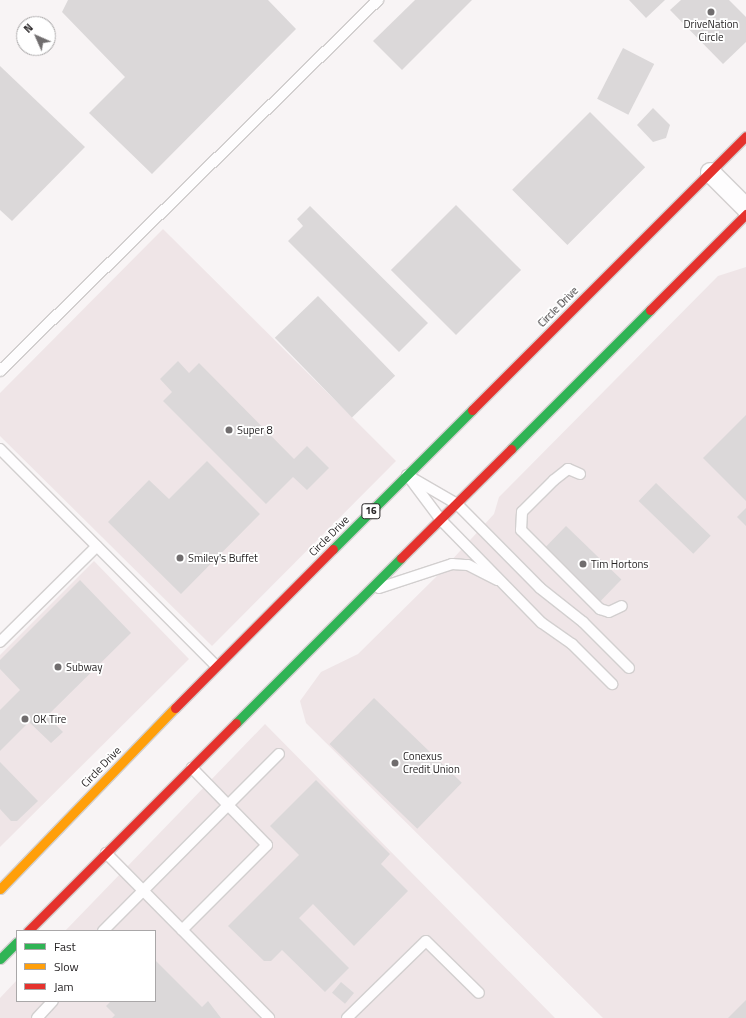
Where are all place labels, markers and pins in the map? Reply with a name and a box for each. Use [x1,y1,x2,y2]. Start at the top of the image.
marker: DriveNation Circle [706,7,716,17]
place label: DriveNation Circle [684,18,738,44]
place label: Super 8 [237,423,273,437]
marker: Super 8 [224,425,234,435]
place label: Smiley's Buffet [188,551,258,565]
marker: Smiley's Buffet [175,553,185,563]
place label: Tim Hortons [591,557,648,571]
marker: Tim Hortons [578,559,588,569]
place label: Subway [66,660,103,674]
marker: Subway [53,662,63,672]
place label: OK Tire [33,712,66,726]
marker: OK Tire [20,714,30,724]
place label: Conexus Credit Union [403,750,460,776]
marker: Conexus Credit Union [390,758,400,768]

